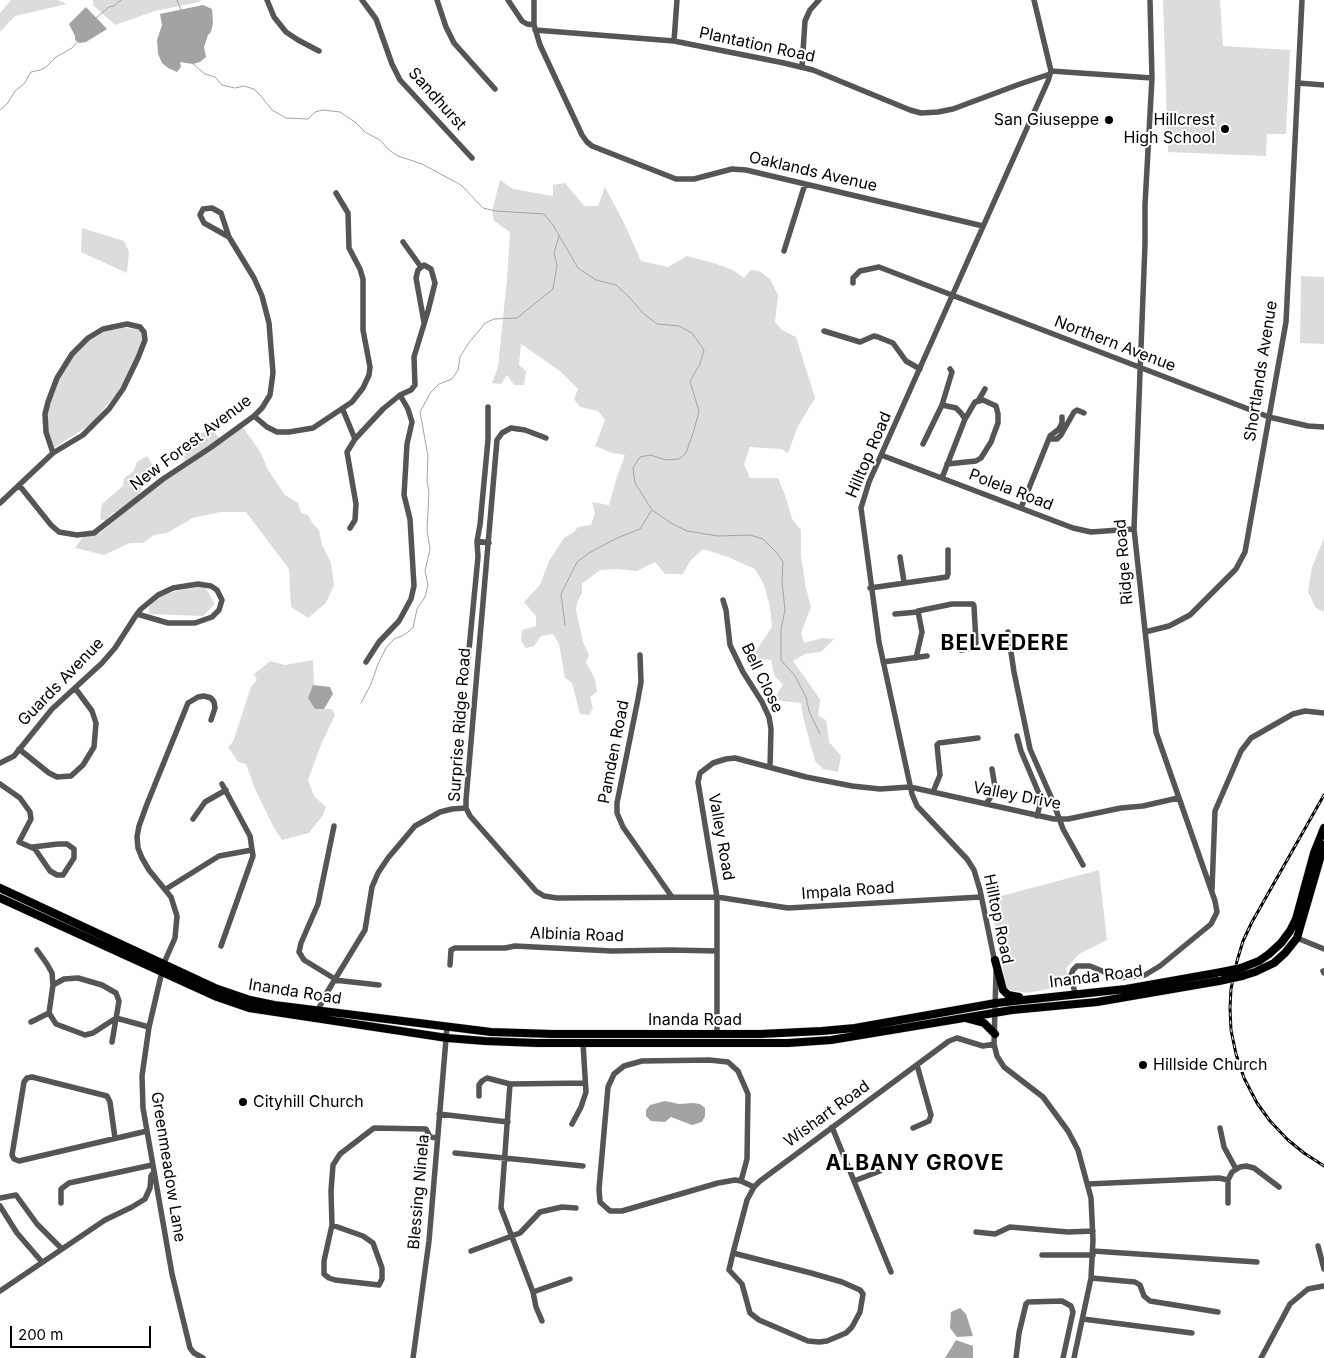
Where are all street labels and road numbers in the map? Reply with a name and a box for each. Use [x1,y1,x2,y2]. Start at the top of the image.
street label: Plantation Road [697,23,817,67]
street label: Sandhurst [404,64,470,134]
street label: Oaklands Avenue [747,148,879,196]
street label: Shortlands Avenue [1240,299,1282,443]
street label: Northern Avenue [1052,312,1178,376]
street label: New Forest Avenue [127,391,255,495]
street label: Hilltop Road [842,409,896,501]
street label: Polela Road [966,465,1056,515]
street label: Ridge Road [1111,518,1137,606]
street label: Guards Avenue [14,634,108,730]
street label: Bell Close [737,640,787,716]
street label: Surprise Ridge Road [445,647,475,803]
street label: Pamden Road [595,699,633,805]
street label: Valley Drive [971,778,1063,814]
street label: Valley Road [704,792,738,882]
street label: Hilltop Road [979,872,1017,966]
street label: Impala Road [801,878,895,904]
street label: Albinia Road [530,924,624,946]
street label: Inanda Road [1048,962,1144,992]
street label: Inanda Road [247,975,343,1009]
street label: Inanda Road [648,1010,742,1030]
street label: Wishart Road [780,1077,874,1151]
street label: Greenmeadow Lane [147,1091,189,1243]
street label: Blessing Ninela [404,1133,434,1251]

